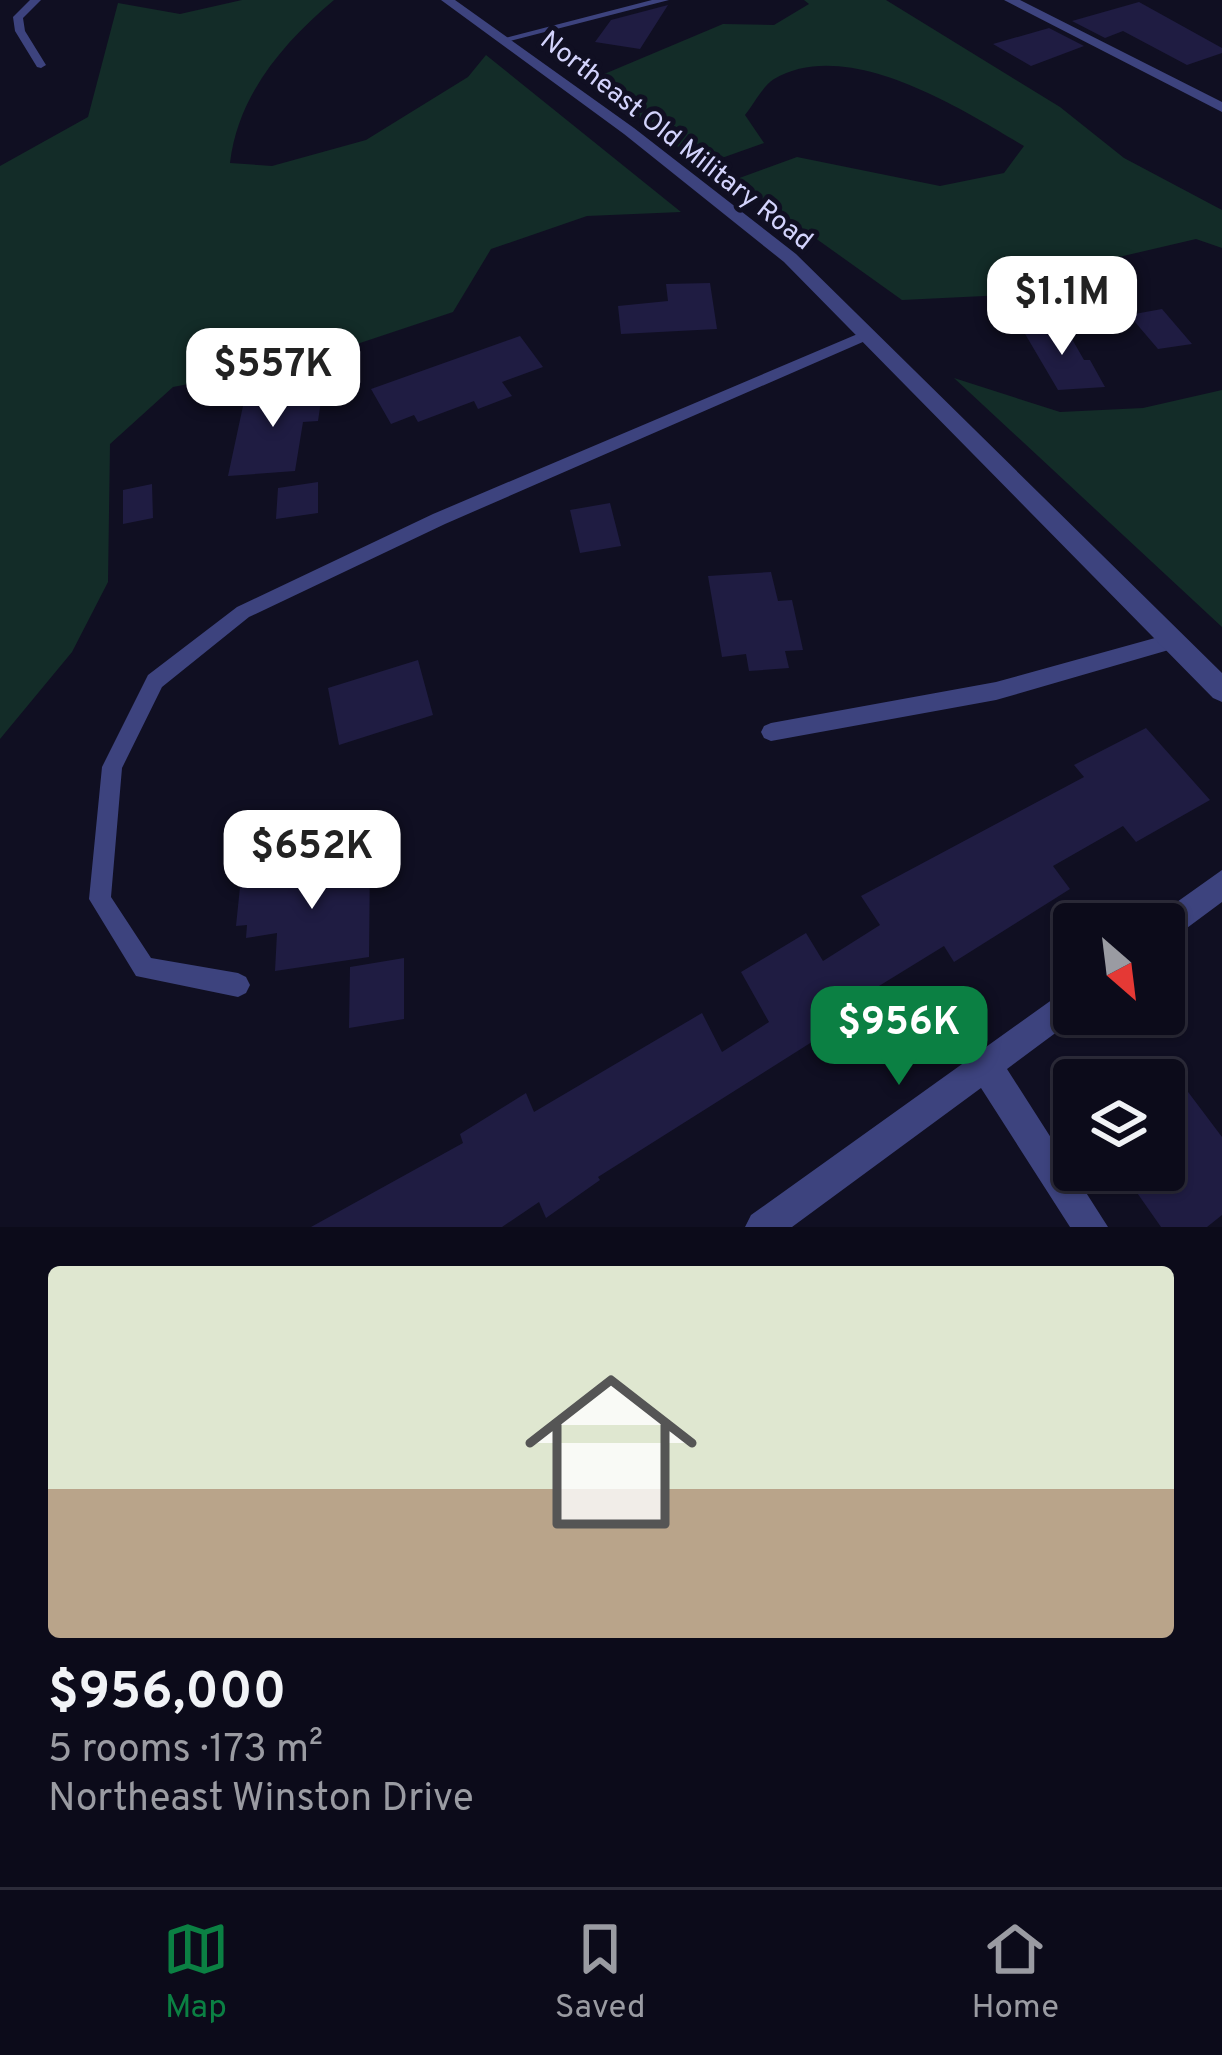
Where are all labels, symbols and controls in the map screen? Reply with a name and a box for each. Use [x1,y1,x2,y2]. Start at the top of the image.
street label: Northeast Old Military Road [533,24,819,259]
pin: $1.1M [978,256,1146,358]
text: $1.1M [1014,270,1110,319]
pin: $557K [189,328,357,430]
text: $557K [213,342,333,391]
pin: $652K [228,810,396,912]
text: $652K [251,824,373,873]
north arrow [1053,903,1185,1035]
map controls [1053,903,1185,1191]
pin: $956K [815,986,983,1088]
text: $956K [838,1000,960,1049]
button: layers [1053,1059,1185,1191]
icon: home [503,1344,719,1560]
text: $956,000 [48,1662,286,1727]
text: 5 rooms · 173 m² [48,1727,323,1776]
text: Northeast Winston Drive [48,1776,474,1825]
tab: Map [163,1916,229,2030]
tab: Saved [555,1916,646,2030]
tab: Home [971,1916,1059,2030]

